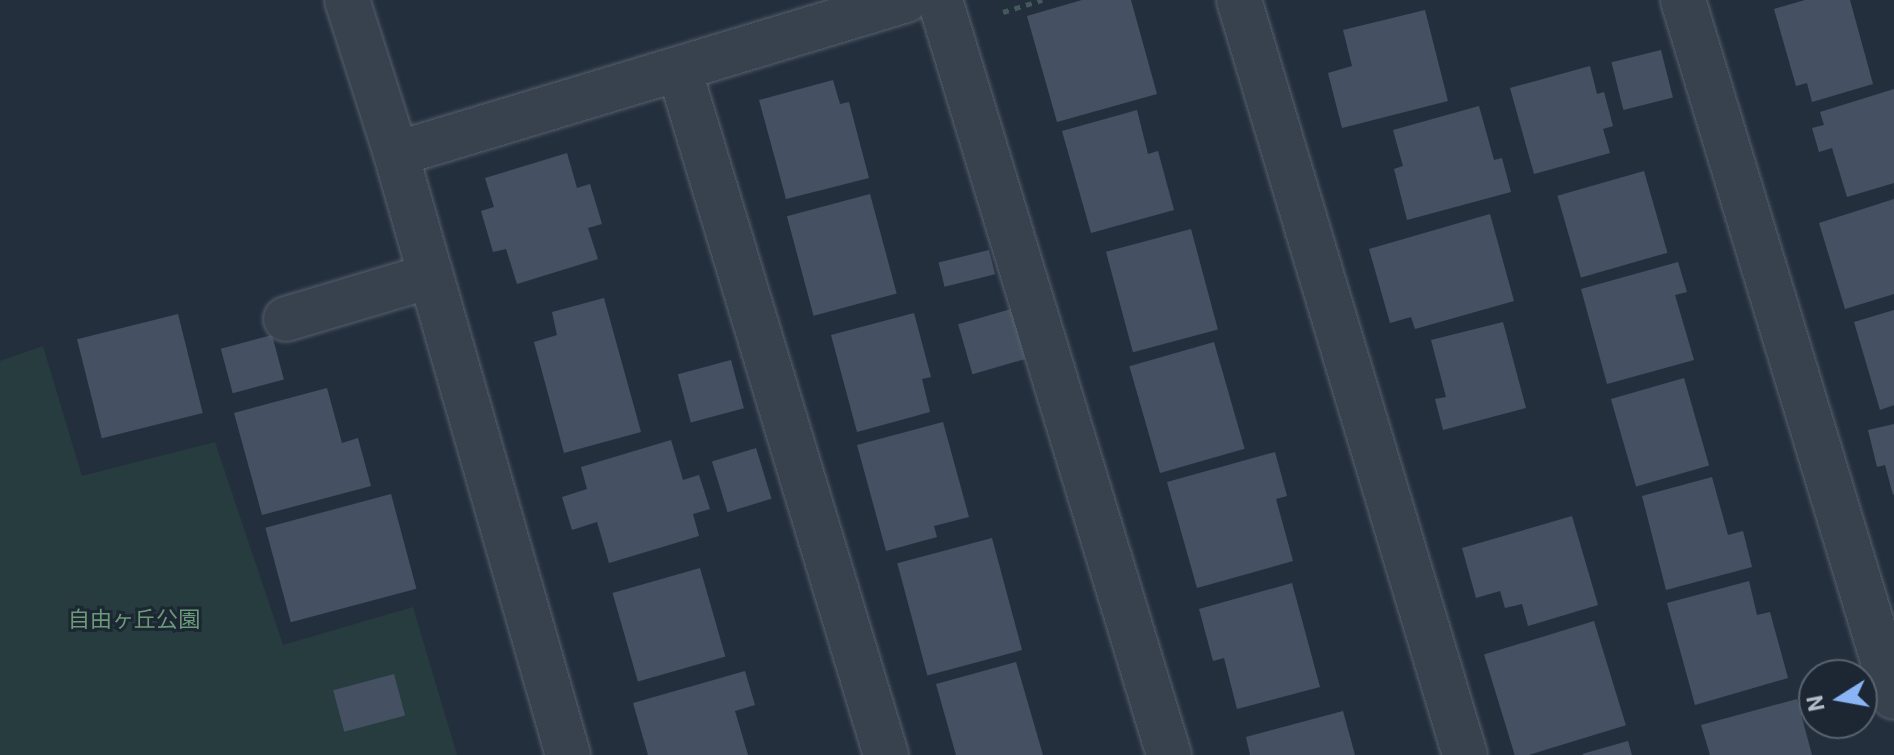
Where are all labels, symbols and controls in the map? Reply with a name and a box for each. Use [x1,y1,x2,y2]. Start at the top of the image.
park label: 自由ヶ丘公園 [68,607,200,633]
north arrow [1798,659,1878,739]
text: N [1802,693,1830,713]

